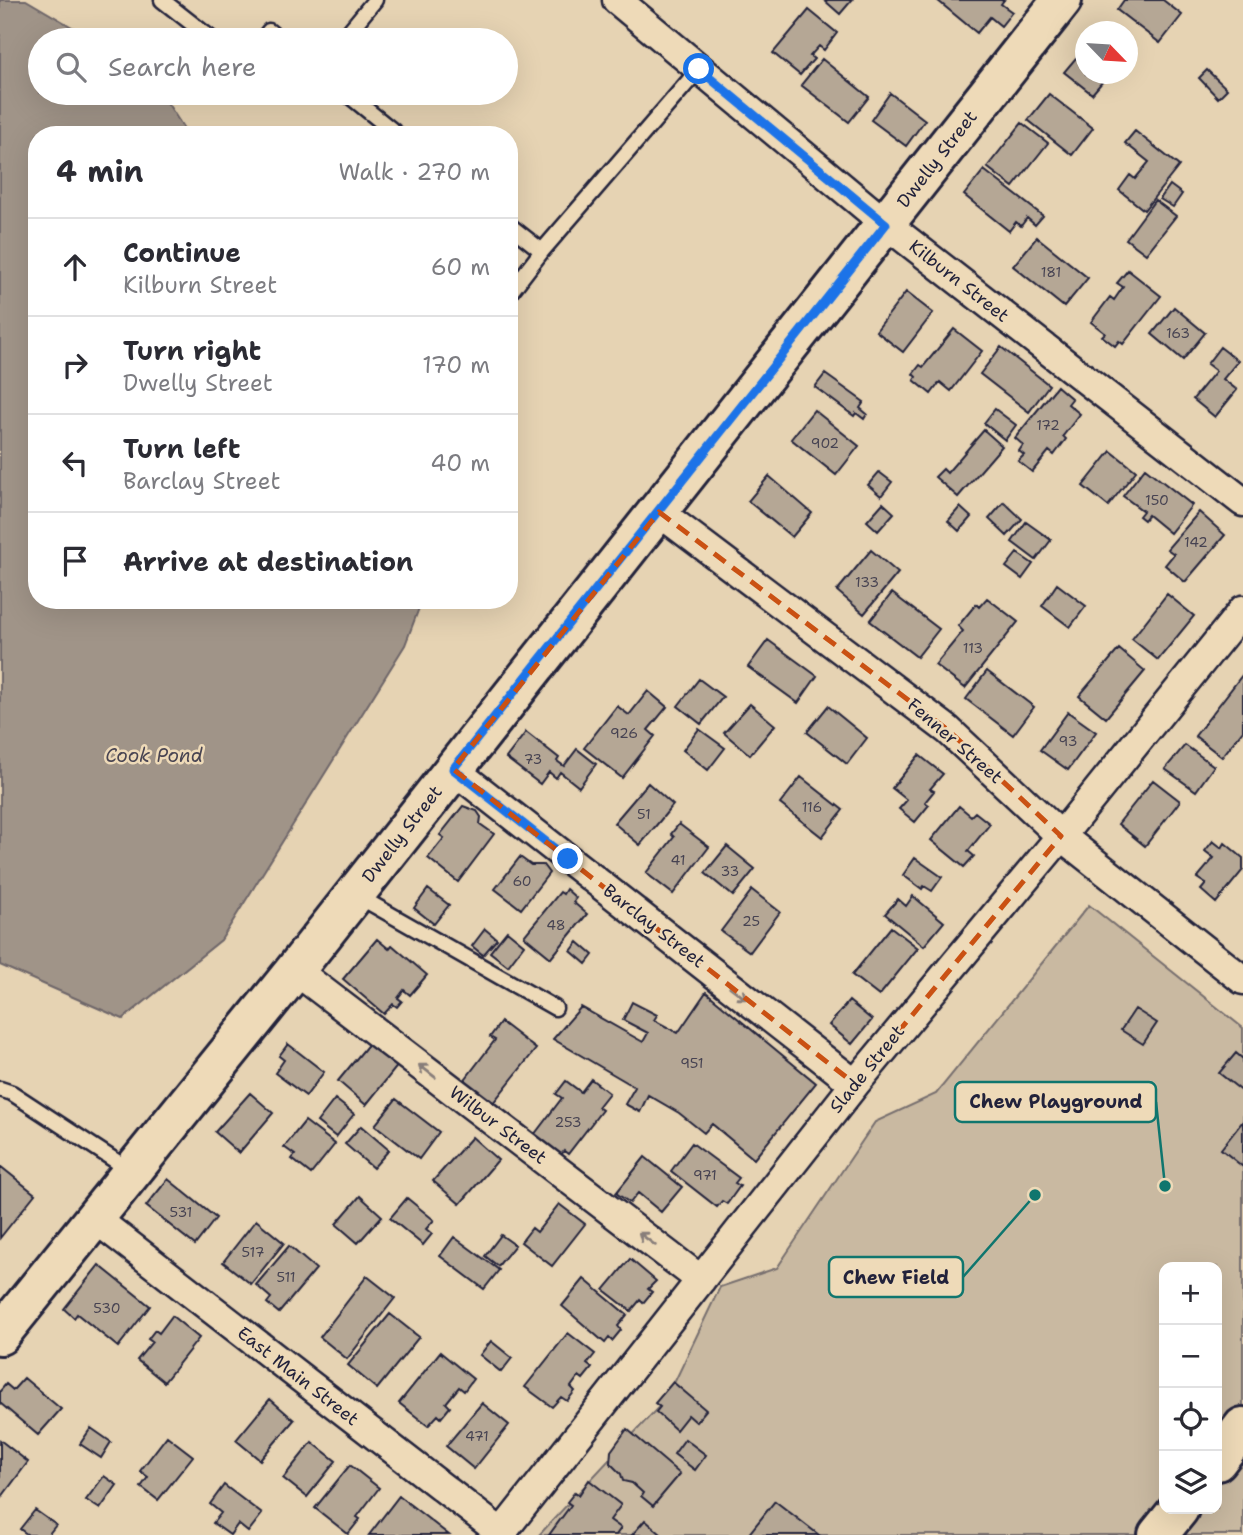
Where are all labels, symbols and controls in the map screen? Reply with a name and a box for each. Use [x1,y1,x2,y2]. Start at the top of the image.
north arrow [1075,21,1138,84]
search box [28,28,518,105]
icon: search [52,48,90,86]
text: Search here [108,49,257,84]
route start [683,53,714,84]
street label: Dwelly Street [891,105,983,213]
text: 4 min [56,151,143,192]
text: Walk · 270 m [338,157,490,187]
street label: Kilburn Street [904,234,1014,328]
text: Continue [123,235,241,270]
icon: ahead [56,248,94,286]
text: 60 m [431,252,490,282]
house number: 181 [1041,263,1061,281]
text: Kilburn Street [123,270,277,300]
house number: 163 [1166,324,1190,342]
text: Turn right [123,333,261,368]
icon: right [56,346,94,384]
text: 170 m [422,350,490,380]
text: Dwelly Street [123,368,273,398]
house number: 172 [1036,416,1060,434]
text: Turn left [123,431,240,466]
house number: 902 [811,434,839,452]
icon: left [56,444,94,482]
text: 40 m [430,448,490,478]
text: Barclay Street [123,466,280,496]
house number: 150 [1145,491,1169,509]
house number: 142 [1184,533,1208,551]
icon: arrive [56,542,94,580]
text: Arrive at destination [123,544,413,579]
house number: 133 [855,573,879,591]
house number: 113 [963,639,983,657]
street label: Fenner Street [902,693,1008,789]
house number: 926 [610,724,638,742]
house number: 93 [1059,732,1077,750]
water label: Cook Pond [105,743,203,768]
house number: 73 [524,750,542,768]
street label: Dwelly Street [356,780,448,888]
house number: 116 [802,798,822,816]
house number: 51 [637,805,651,823]
route end [552,843,583,874]
house number: 41 [671,851,685,869]
house number: 33 [721,862,739,880]
house number: 60 [512,872,532,890]
street label: Barclay Street [598,879,710,973]
house number: 25 [742,912,760,930]
house number: 48 [546,916,566,934]
one-way arrow [729,985,747,1000]
street label: Slade Street [824,1020,910,1118]
house number: 951 [680,1054,704,1072]
one-way arrow [419,1063,437,1078]
street label: Wilbur Street [444,1080,552,1170]
callout: Chew Playground [955,1082,1156,1122]
text: Chew Playground [969,1089,1143,1114]
house number: 253 [554,1113,582,1131]
house number: 971 [693,1166,717,1184]
house number: 531 [170,1203,192,1221]
one-way arrow [638,1231,657,1246]
house number: 517 [242,1243,264,1261]
callout: Chew Field [829,1257,963,1297]
map controls [1159,1262,1222,1514]
button: + [1159,1262,1222,1325]
text: Chew Field [843,1265,949,1290]
house number: 511 [276,1268,296,1286]
house number: 530 [93,1299,121,1317]
street label: East Main Street [232,1321,364,1431]
button: − [1159,1325,1222,1388]
button: locate [1159,1388,1222,1451]
house number: 471 [465,1427,489,1445]
button: layers [1159,1451,1222,1514]

